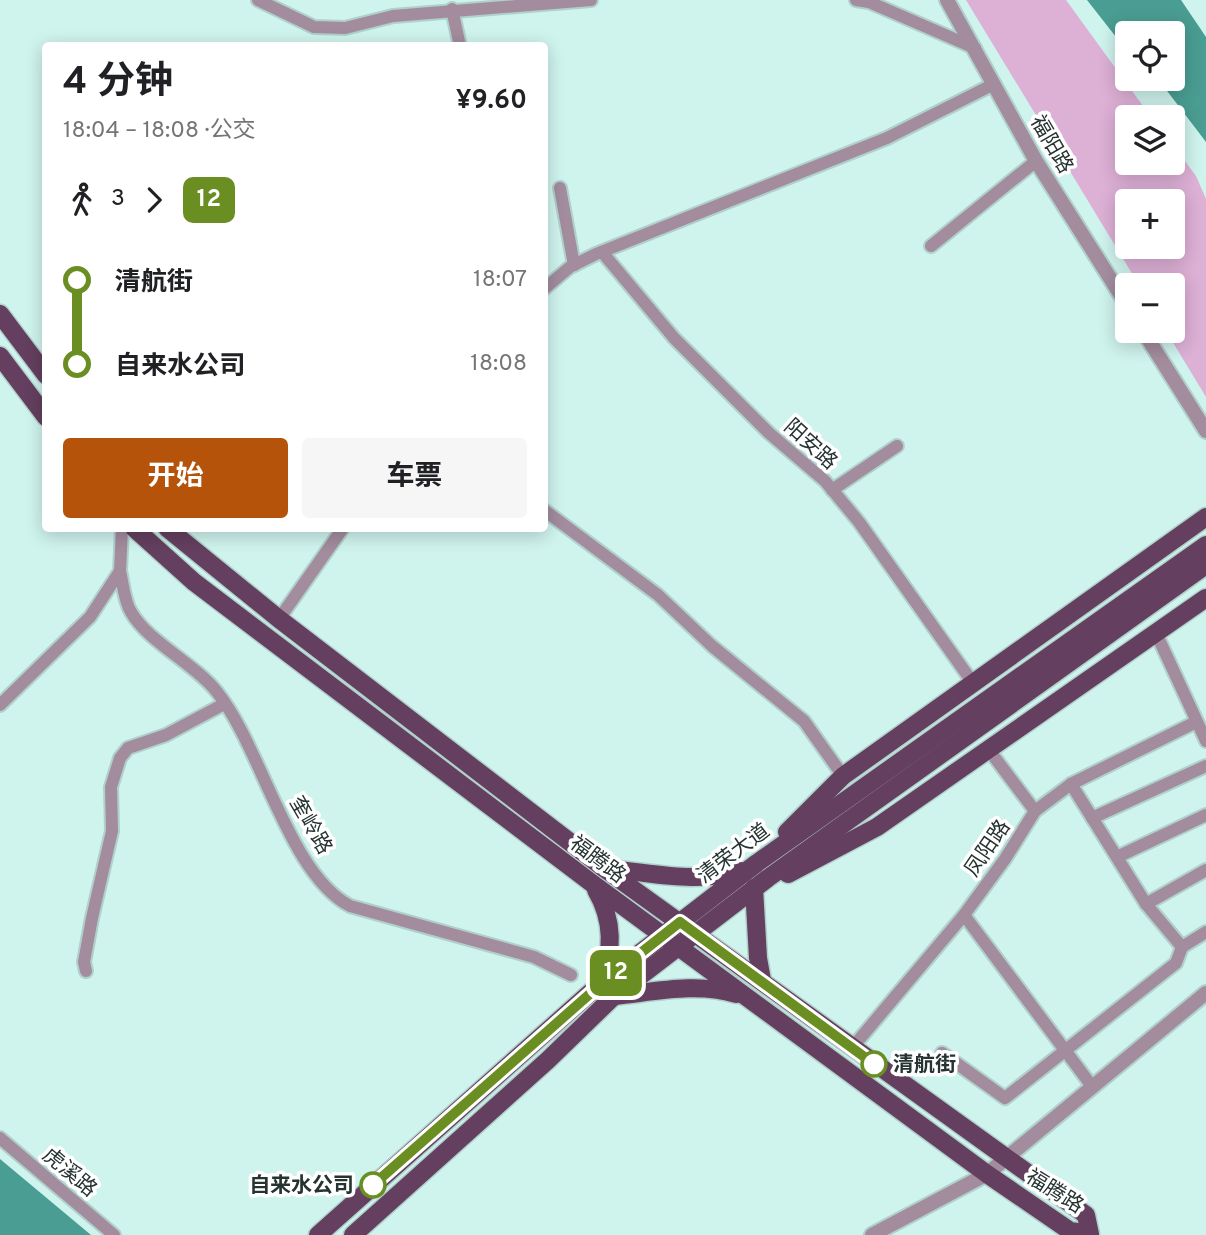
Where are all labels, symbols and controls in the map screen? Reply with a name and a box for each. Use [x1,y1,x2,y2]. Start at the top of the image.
map controls [1115,21,1185,343]
button: locate [1115,21,1185,91]
text: 4 分钟 [63,59,173,108]
text: ¥9.60 [456,85,527,118]
button: layers [1115,105,1185,175]
street label: 福阳路 [1023,111,1078,179]
text: 18:04 – 18:08 · 公交 [63,117,256,146]
icon: walk [63,181,101,219]
icon: forward [135,181,173,219]
text: 3 [111,185,125,214]
text: 12 [197,185,221,215]
button: + [1115,189,1185,259]
text: 18:07 [473,266,527,295]
text: 清航街 [115,267,193,300]
button: − [1115,273,1185,343]
text: 18:08 [470,350,527,379]
text: 自来水公司 [115,351,245,384]
street label: 阳安路 [778,414,842,476]
button: 开始 [63,438,288,518]
button: 车票 [302,438,527,518]
street label: 奎岭路 [282,792,337,860]
street label: 凤阳路 [959,815,1017,883]
street label: 清荣大道 [692,818,776,890]
street label: 福腾路 [564,830,630,890]
line badge: 12 [584,950,648,996]
text: 12 [604,958,628,988]
marker: 清航街 [861,1051,887,1077]
place label: 清航街 [893,1052,956,1079]
street label: 虎溪路 [36,1143,102,1204]
street label: 福腾路 [1020,1164,1088,1220]
marker: 自来水公司 [360,1172,386,1198]
place label: 自来水公司 [249,1173,354,1200]

